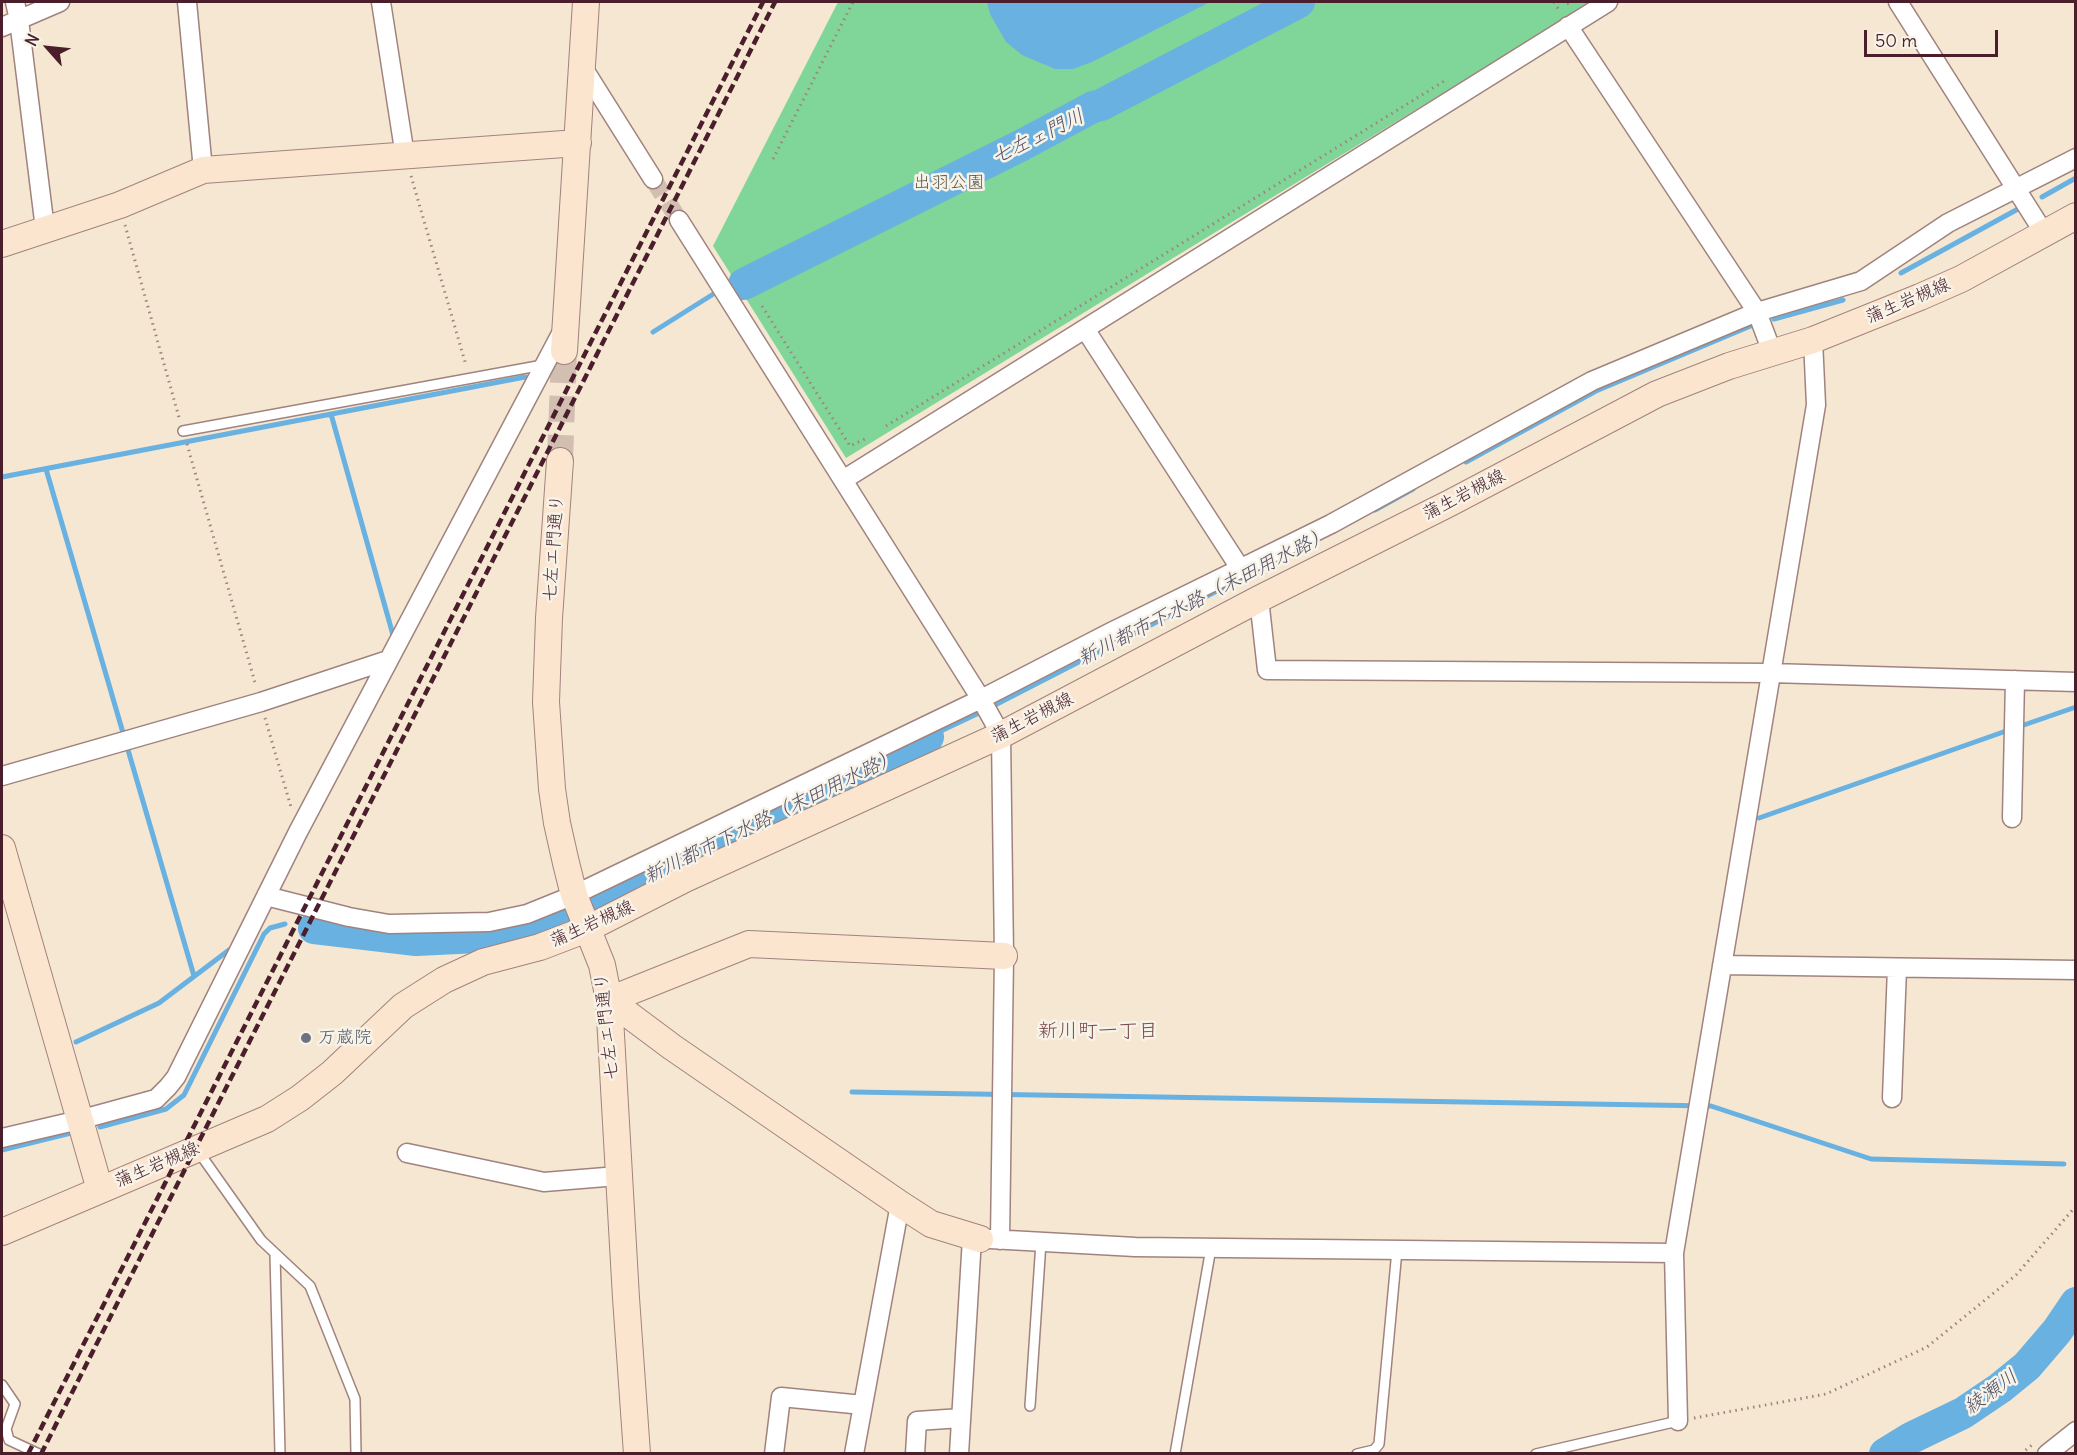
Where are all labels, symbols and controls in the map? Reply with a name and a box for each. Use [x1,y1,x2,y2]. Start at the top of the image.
north arrow [18,18,78,78]
scale bar [1867,18,2000,56]
text: 50 m [1875,29,1917,52]
text: N [21,30,43,49]
water label: 七左ェ門川 [988,104,1088,170]
park label: 出羽公園 [913,172,985,194]
street label: 蒲生岩槻線 [1862,273,1954,329]
street label: 蒲生岩槻線 [1419,465,1509,525]
street label: 七左エ門通り [539,493,569,603]
water label: 新川都市下水路（末田用水路） [1074,523,1334,671]
street label: 蒲生岩槻線 [987,688,1077,748]
water label: 新川都市下水路（末田用水路） [640,745,902,889]
street label: 蒲生岩槻線 [546,896,638,952]
street label: 七左エ門通り [591,971,623,1081]
district label: 新川町一丁目 [1038,1019,1158,1043]
place label: 万蔵院 [318,1027,372,1049]
marker: 万蔵院 [299,1031,313,1045]
street label: 蒲生岩槻線 [111,1137,203,1193]
water label: 綾瀬川 [1960,1365,2022,1419]

